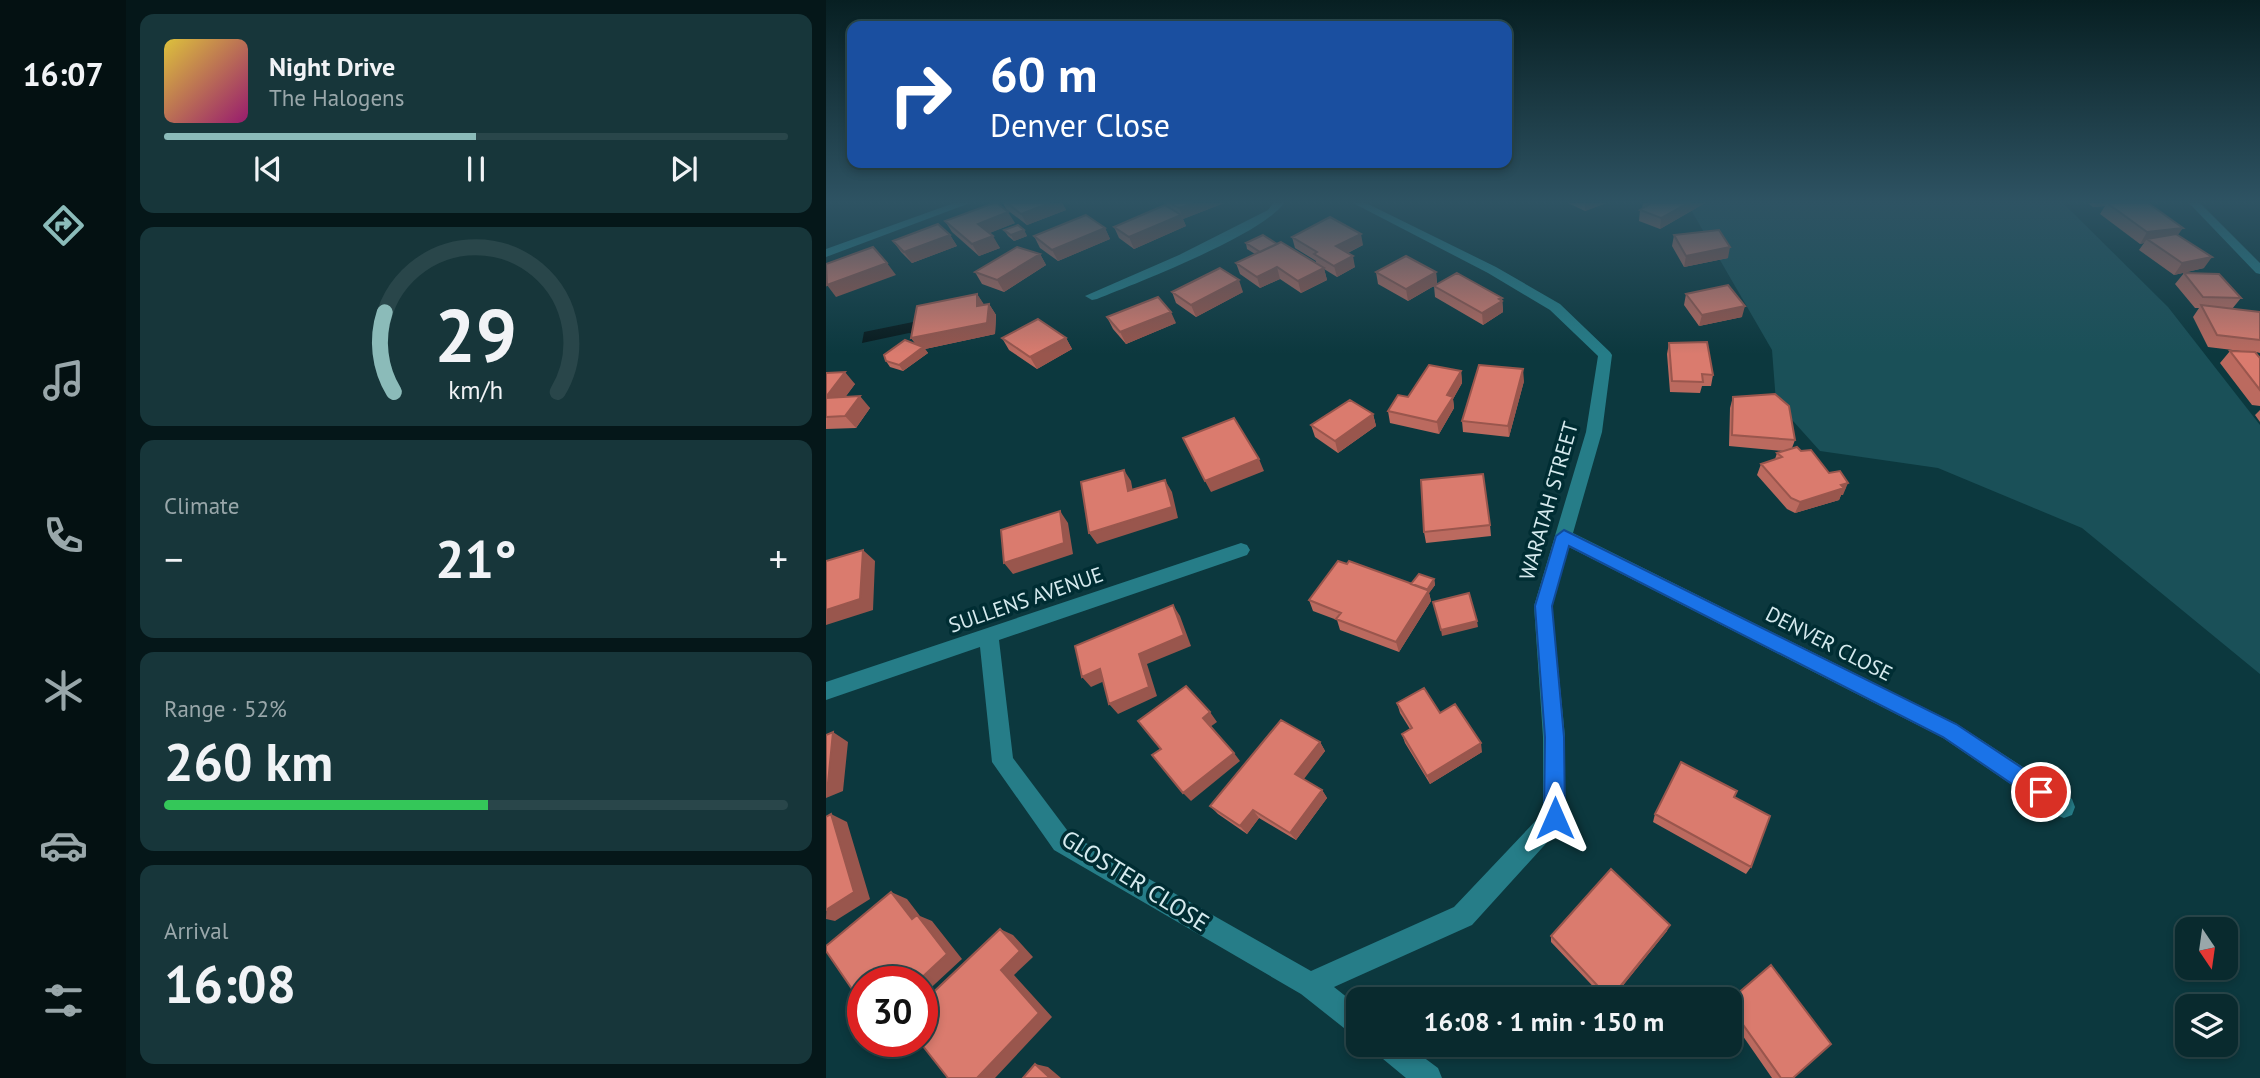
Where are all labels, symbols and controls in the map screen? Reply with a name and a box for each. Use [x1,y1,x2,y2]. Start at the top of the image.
text: 60 m [990,42,1097,106]
icon: right [875,49,966,140]
text: Night Drive [269,50,395,83]
text: 16:07 [22,53,104,95]
text: The Halogens [269,83,404,112]
text: Denver Close [990,104,1170,146]
icon: previous [249,150,287,188]
icon: pause [457,150,495,188]
icon: next [665,150,703,188]
icon: directions [39,201,88,250]
text: 29 [435,289,517,383]
icon: music [39,356,88,405]
text: km/h [449,374,503,406]
street label: WARATAH STREET [1513,418,1584,583]
text: Climate [164,491,239,520]
icon: phone [39,511,88,560]
text: 21° [435,525,517,592]
text: − [164,534,183,583]
text: + [769,534,788,583]
street label: SULLENS AVENUE [945,560,1107,639]
street label: DENVER CLOSE [1761,600,1897,687]
icon: climate [39,666,88,715]
text: Range · 52% [164,694,287,723]
text: 260 km [164,728,333,795]
pin [2011,762,2071,822]
icon: arrive [2022,773,2060,811]
position arrow [1518,781,1592,855]
icon: car [39,821,88,870]
street label: GLOSTER CLOSE [1056,823,1215,938]
text: Arrival [164,916,228,945]
north arrow [2175,917,2238,980]
map controls [2175,917,2238,1057]
text: 16:08 [164,950,296,1017]
speed limit sign: 30 [847,966,938,1057]
icon: filters [39,976,88,1025]
button: layers [2175,994,2238,1057]
text: 16:08 · 1 min · 150 m [1424,1005,1664,1038]

